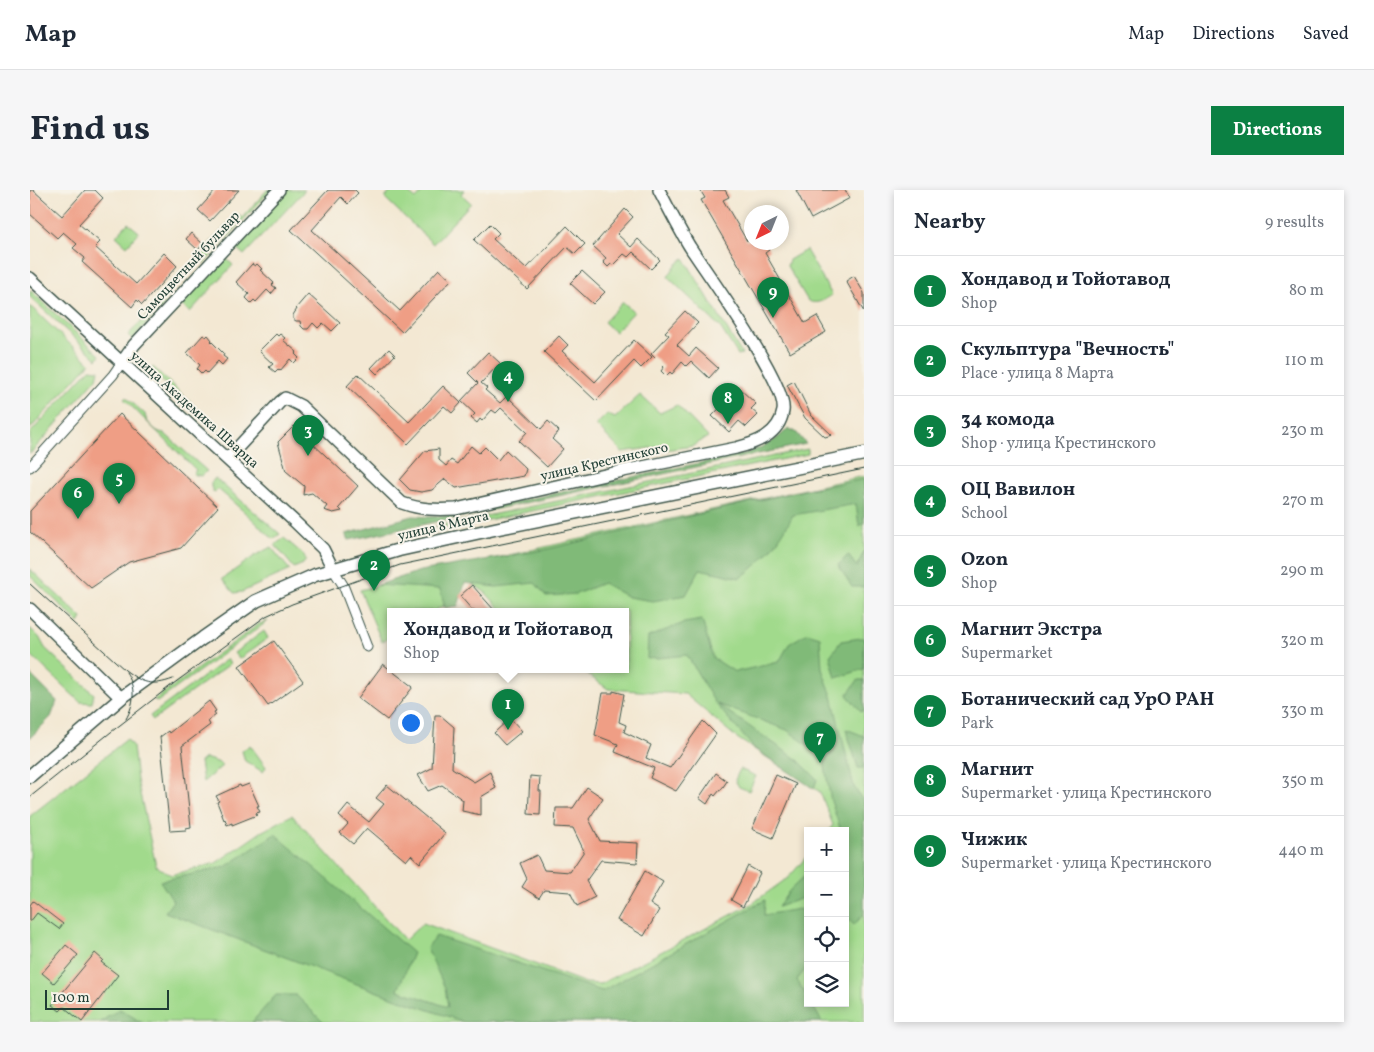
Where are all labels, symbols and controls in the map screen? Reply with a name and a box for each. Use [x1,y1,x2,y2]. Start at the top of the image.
text: Map [25,18,76,52]
text: Map [1128,22,1164,47]
text: Directions [1192,22,1275,47]
text: Saved [1303,22,1349,47]
text: Find us [30,106,150,154]
button: Directions [1211,106,1344,155]
north arrow [744,205,789,250]
street label: Самоцветный бульвар [133,207,245,325]
text: Nearby [914,208,985,237]
text: 9 results [1265,212,1324,234]
text: Хондавод и Тойотавод [961,267,1170,293]
pin: 9 [757,277,789,318]
text: 1 [927,280,933,302]
text: 80 m [1289,280,1324,302]
text: Shop [961,293,997,315]
text: Скульптура "Вечность" [961,337,1174,363]
street label: улица Академика Шварца [125,347,263,473]
text: 2 [926,350,934,372]
text: 110 m [1285,350,1324,372]
pin: 4 [492,361,524,402]
text: Place · улица 8 Марта [961,363,1114,385]
pin: 8 [712,383,744,424]
text: 34 комода [961,407,1055,433]
pin: 3 [292,415,324,456]
text: 3 [926,420,934,442]
text: 230 m [1281,420,1324,442]
text: Shop · улица Крестинского [961,433,1156,455]
street label: улица Крестинского [539,439,670,486]
pin: 5 [103,463,135,504]
text: ОЦ Вавилон [961,477,1075,503]
pin: 6 [62,478,94,519]
text: 4 [925,490,935,512]
text: 270 m [1282,490,1324,512]
text: School [961,503,1008,525]
street label: улица 8 Марта [396,507,491,546]
text: Ozon [961,547,1008,573]
pin: 2 [358,550,390,591]
text: 5 [926,560,934,582]
text: 290 m [1280,560,1324,582]
text: Shop [961,573,997,595]
popup [387,608,629,673]
text: Хондавод и Тойотавод [403,617,613,643]
text: Магнит Экстра [961,617,1103,643]
text: 6 [926,630,934,652]
text: 320 m [1280,630,1324,652]
text: Shop [403,643,439,665]
text: Supermarket [961,643,1053,665]
text: Ботанический сад УрО РАН [961,687,1214,713]
pin: 1 [492,689,524,730]
text: 7 [926,700,934,722]
text: 330 m [1281,700,1324,722]
your location [398,710,424,736]
text: Park [961,713,994,735]
pin: 7 [804,722,836,763]
text: Магнит [961,757,1034,783]
text: 8 [926,770,934,792]
text: 350 m [1281,770,1324,792]
text: Supermarket · улица Крестинского [961,783,1212,805]
map controls [804,827,849,1007]
button: + [804,827,849,872]
text: Чижик [961,827,1027,853]
text: 9 [926,840,934,862]
text: 440 m [1278,840,1324,862]
text: Supermarket · улица Крестинского [961,853,1212,875]
button: − [804,872,849,917]
button: locate [804,917,849,962]
button: layers [804,962,849,1007]
scale bar [45,987,169,1010]
text: 100 m [52,989,90,1008]

